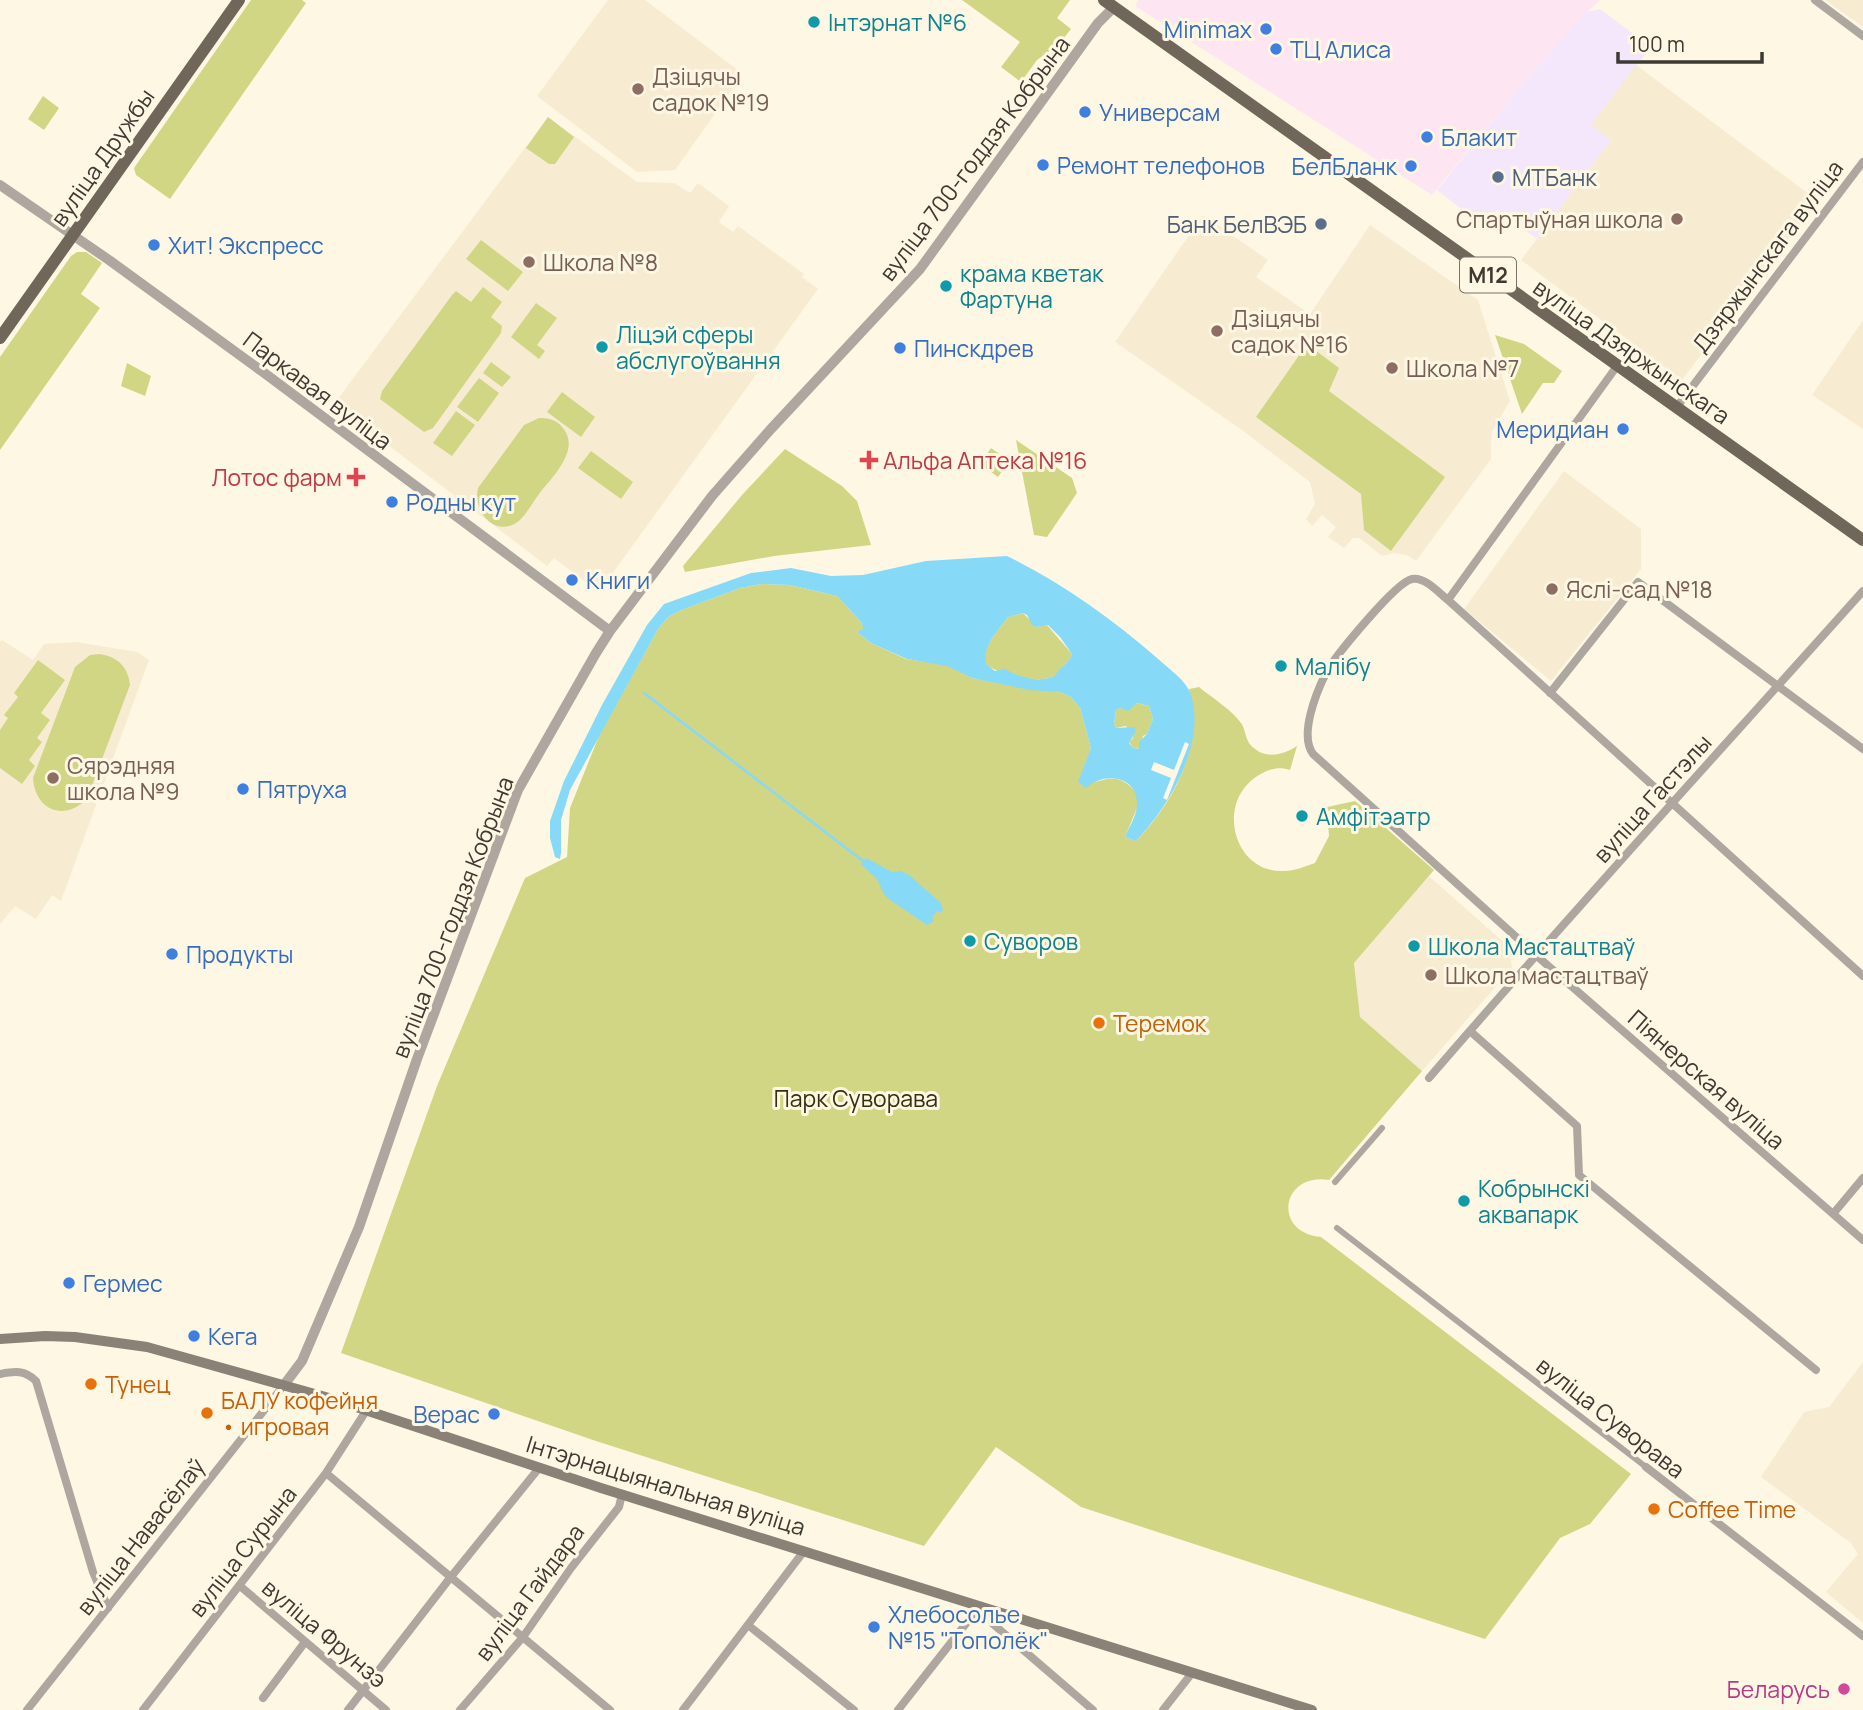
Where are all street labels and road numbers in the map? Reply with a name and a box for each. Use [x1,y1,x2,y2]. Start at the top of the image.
street label: вуліца 700-годдзя Кобрына [871,29,1077,287]
street label: вуліца Дружбы [43,82,161,232]
street label: Дзяржынскага вуліца [1684,153,1850,359]
road number: М12 [1460,258,1516,292]
street label: вуліца Дзяржынскага [1527,271,1737,431]
street label: Паркавая вуліца [237,324,399,456]
street label: вуліца Гастэлы [1586,727,1718,869]
street label: вуліца 700-годдзя Кобрына [383,772,521,1062]
street label: Піянерская вуліца [1622,1002,1792,1156]
street label: вуліца Суворава [1530,1349,1692,1485]
street label: Інтэрнацыянальная вуліца [523,1427,809,1543]
street label: вуліца Навасёлаў [68,1451,212,1621]
street label: вуліца Сурына [181,1479,303,1623]
street label: вуліца Гайдара [467,1517,591,1667]
street label: вуліца Фрунзэ [256,1571,394,1695]

